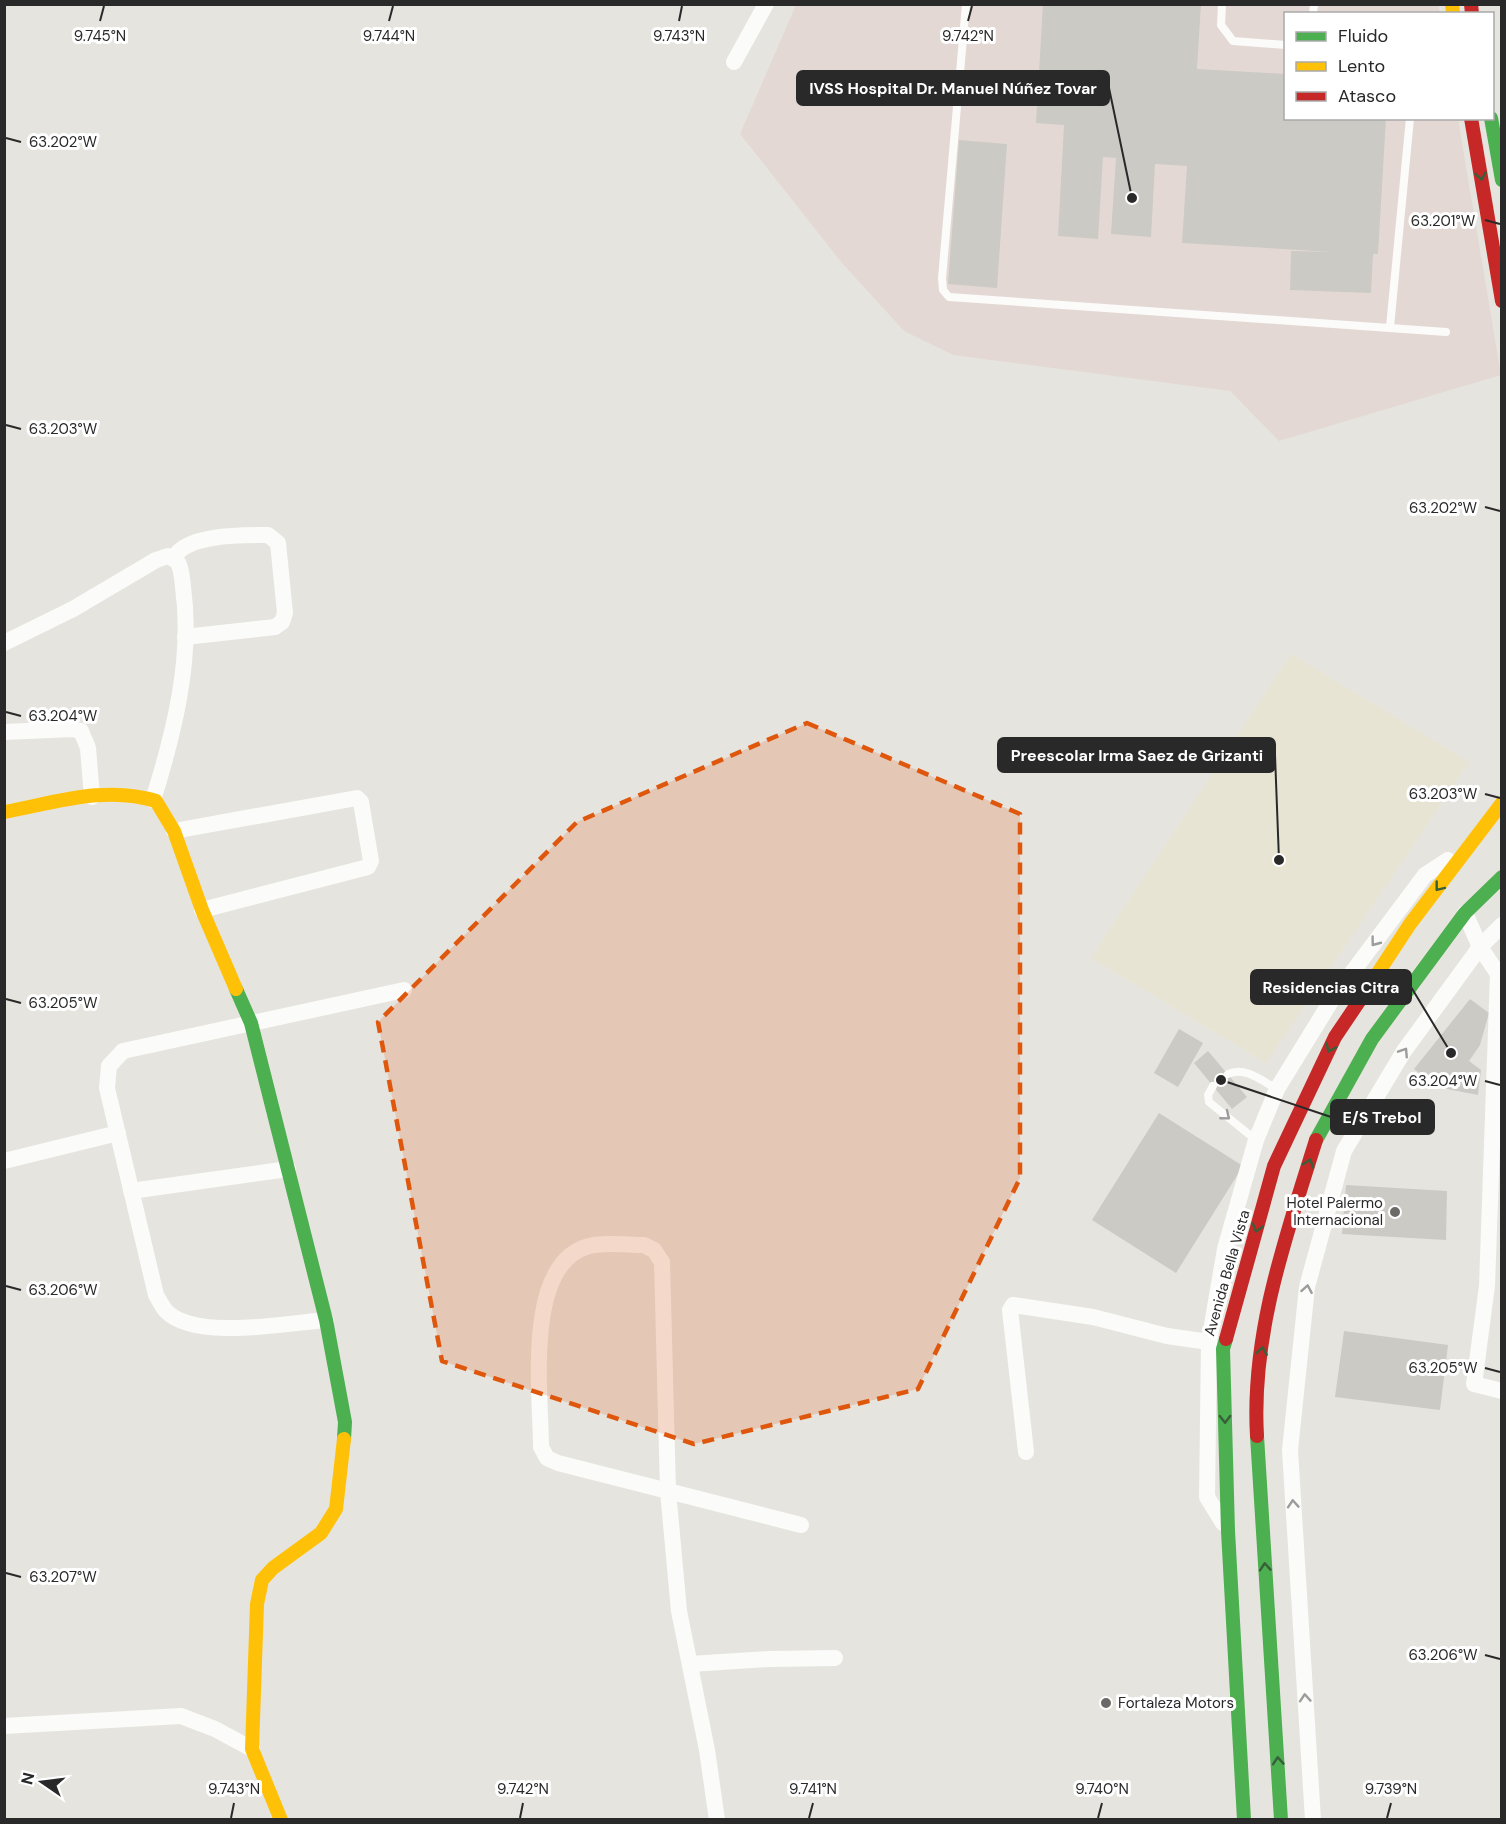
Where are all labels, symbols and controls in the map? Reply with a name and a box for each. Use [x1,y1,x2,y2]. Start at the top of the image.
legend [1284,12,1494,120]
text: Fluido [1338,24,1388,48]
text: 9.745°N [74,26,126,46]
text: 9.744°N [363,26,415,46]
text: 9.743°N [653,26,705,46]
text: 9.742°N [942,26,994,46]
text: Lento [1338,54,1385,78]
callout: IVSS Hospital Dr. Manuel Núñez Tovar [797,71,1109,105]
text: IVSS Hospital Dr. Manuel Núñez Tovar [809,78,1097,99]
text: Atasco [1338,84,1396,108]
text: 63.202°W [29,132,98,152]
one-way arrow [1474,172,1486,181]
text: 63.201°W [1411,211,1476,231]
text: 63.203°W [29,419,98,439]
text: 63.202°W [1409,498,1478,518]
text: 63.204°W [29,706,98,726]
callout: Preescolar Irma Saez de Grizanti [998,738,1275,772]
text: Preescolar Irma Saez de Grizanti [1011,745,1263,766]
text: 63.203°W [1409,784,1478,804]
one-way arrow [1436,880,1447,891]
one-way arrow [1371,936,1382,947]
callout: Residencias Citra [1251,970,1411,1004]
text: Residencias Citra [1263,977,1399,998]
text: 63.205°W [29,993,98,1013]
one-way arrow [1325,1041,1337,1052]
one-way arrow [1396,1048,1408,1058]
text: 63.204°W [1409,1071,1478,1091]
callout: E/S Trebol [1331,1100,1434,1134]
text: E/S Trebol [1343,1107,1421,1128]
one-way arrow [1220,1108,1231,1119]
one-way arrow [1302,1158,1314,1169]
place label: Hotel Palermo Internacional [1286,1193,1383,1230]
marker: Hotel Palermo Internacional [1388,1205,1402,1219]
street label: Avenida Bella Vista [1199,1208,1255,1338]
one-way arrow [1252,1222,1264,1233]
text: 63.206°W [28,1280,98,1300]
one-way arrow [1300,1284,1313,1294]
one-way arrow [1255,1347,1267,1356]
text: 63.205°W [1409,1358,1478,1378]
one-way arrow [1219,1414,1231,1423]
one-way arrow [1287,1499,1300,1508]
one-way arrow [1259,1562,1272,1571]
text: 63.207°W [29,1567,97,1587]
text: 63.206°W [1408,1645,1478,1665]
place label: Fortaleza Motors [1118,1693,1234,1713]
one-way arrow [1299,1694,1312,1703]
marker: Fortaleza Motors [1099,1696,1113,1710]
north arrow [12,1752,72,1812]
one-way arrow [1271,1757,1284,1766]
text: N [16,1770,40,1787]
text: 9.743°N [208,1779,260,1799]
text: 9.742°N [497,1779,549,1799]
text: 9.741°N [789,1779,837,1799]
text: 9.740°N [1075,1779,1129,1799]
text: 9.739°N [1365,1779,1417,1799]

